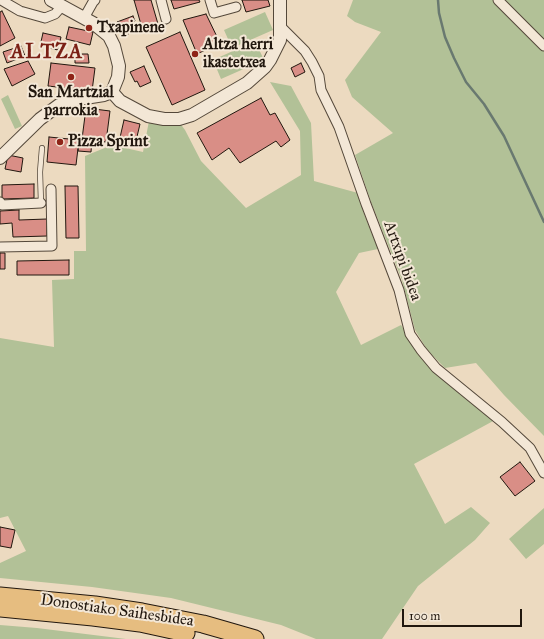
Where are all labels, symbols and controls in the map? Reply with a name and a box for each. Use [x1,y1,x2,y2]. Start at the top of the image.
place label: Txapinene [97,18,165,38]
marker: Txapinene [84,23,94,33]
place label: Altza herri ikastetxea [203,35,273,73]
district label: ALTZA [11,41,83,65]
marker: Altza herri ikastetxea [190,49,200,59]
marker: San Martzial parrokia [66,72,76,82]
place label: San Martzial parrokia [28,83,114,121]
place label: Pizza Sprint [68,132,148,152]
marker: Pizza Sprint [55,137,65,147]
street label: Artxipi bidea [379,219,425,303]
street label: Donostiako Saihesbidea [39,591,195,631]
scale bar [404,601,524,627]
text: 100 m [409,609,440,623]

